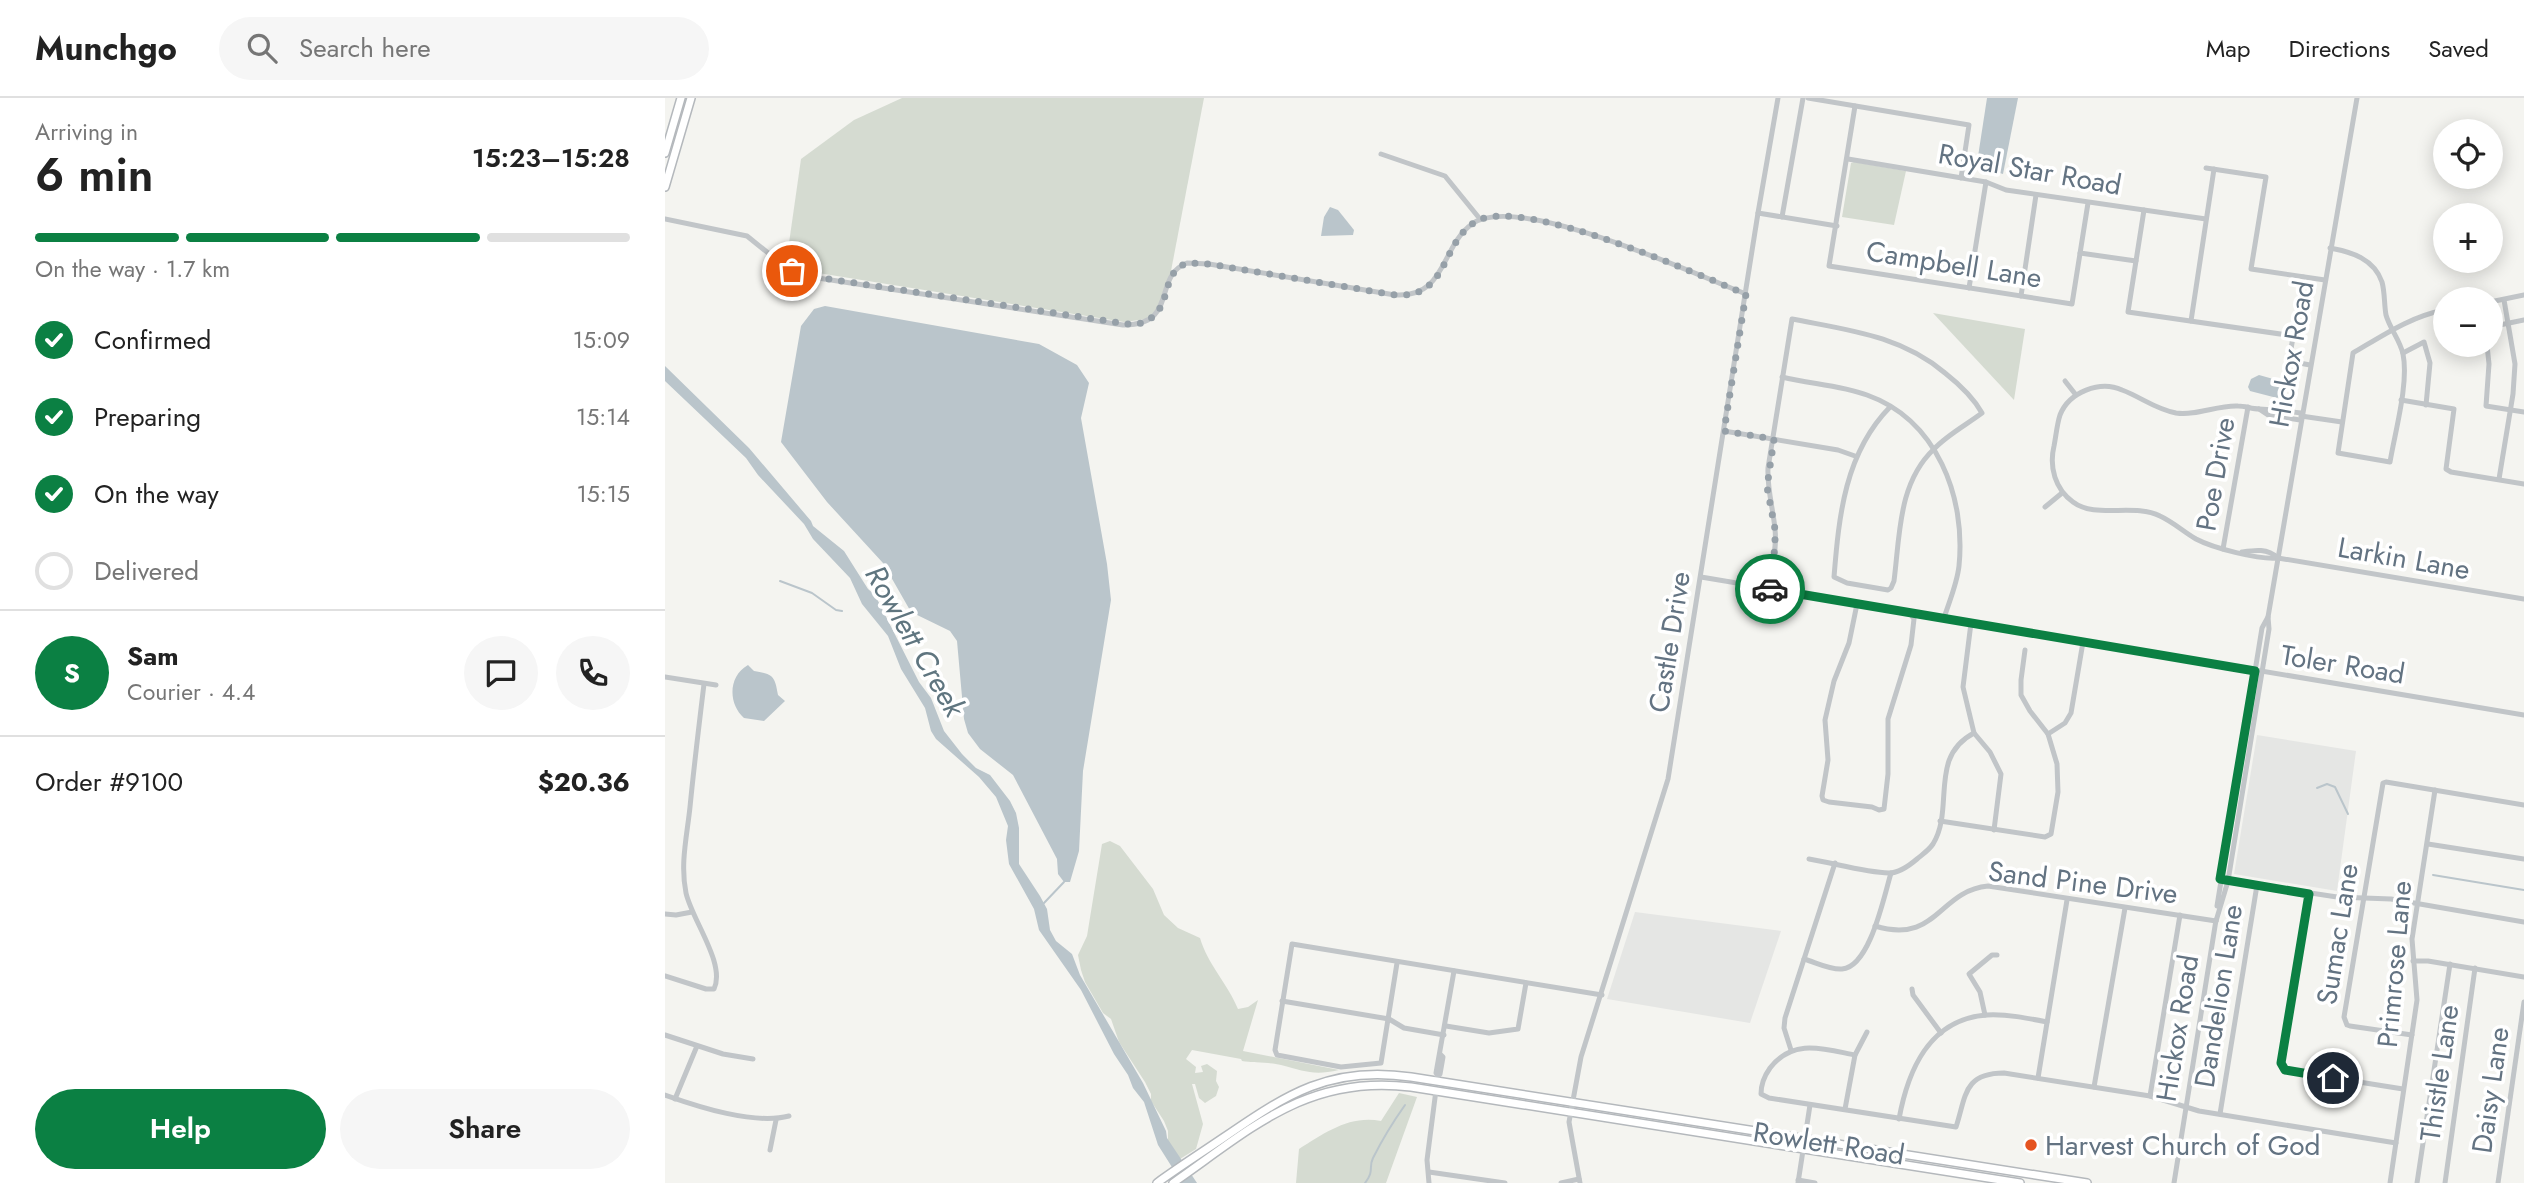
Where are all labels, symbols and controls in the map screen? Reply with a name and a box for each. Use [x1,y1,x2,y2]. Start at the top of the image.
search box [219,17,709,80]
text: Munchgo [35,25,177,72]
icon: search [243,29,281,67]
text: Search here [299,29,431,67]
text: Map [2206,31,2251,66]
text: Directions [2289,31,2390,66]
text: Saved [2428,31,2489,66]
text: Arriving in [35,115,138,149]
map controls [2433,119,2503,357]
button: locate [2433,119,2503,189]
street label: Royal Star Road [1935,133,2125,206]
text: 15:23–15:28 [472,139,630,177]
text: 6 min [35,142,154,208]
button: + [2433,203,2503,273]
street label: Campbell Lane [1863,230,2045,299]
pin [762,241,822,301]
text: On the way · 1.7 km [35,252,230,286]
icon: bag [773,252,811,290]
street label: Hickox Road [2258,278,2325,431]
button: − [2433,287,2503,357]
icon: check [35,321,73,359]
text: Confirmed [94,321,211,359]
text: 15:09 [573,323,630,357]
icon: check [35,398,73,436]
text: Preparing [94,398,201,436]
text: 15:14 [576,400,630,434]
street label: Poe Drive [2185,414,2246,534]
icon: check [35,475,73,513]
text: On the way [94,475,219,513]
text: 15:15 [576,477,630,511]
street label: Larkin Lane [2335,527,2473,590]
text: Delivered [94,552,199,590]
courier [1735,554,1805,624]
water label: Rowlett Creek [855,557,977,726]
street label: Castle Drive [1638,569,1701,715]
icon: car [1751,570,1789,608]
street label: Toler Road [2278,634,2408,695]
button: chat [464,636,538,710]
button: phone [556,636,630,710]
text: Sam [127,637,179,675]
text: S [64,654,80,692]
text: Courier · 4.4 [127,675,255,709]
text: Order #9100 [35,763,183,801]
text: $20.36 [538,763,630,801]
street label: Sand Pine Drive [1986,851,2180,914]
street label: Sumac Lane [2306,861,2369,1008]
street label: Primrose Lane [2367,879,2422,1049]
street label: Dandelion Lane [2184,902,2253,1091]
street label: Hickox Road [2146,952,2209,1104]
street label: Thistle Lane [2410,1002,2469,1144]
street label: Daisy Lane [2461,1024,2520,1156]
pin [2303,1048,2363,1108]
icon: home [2314,1059,2352,1097]
button: Help [35,1089,326,1169]
button: Share [340,1089,630,1169]
street label: Rowlett Road [1750,1111,1908,1176]
place label: Harvest Church of God [2045,1125,2321,1166]
marker: Harvest Church of God [2023,1137,2039,1153]

